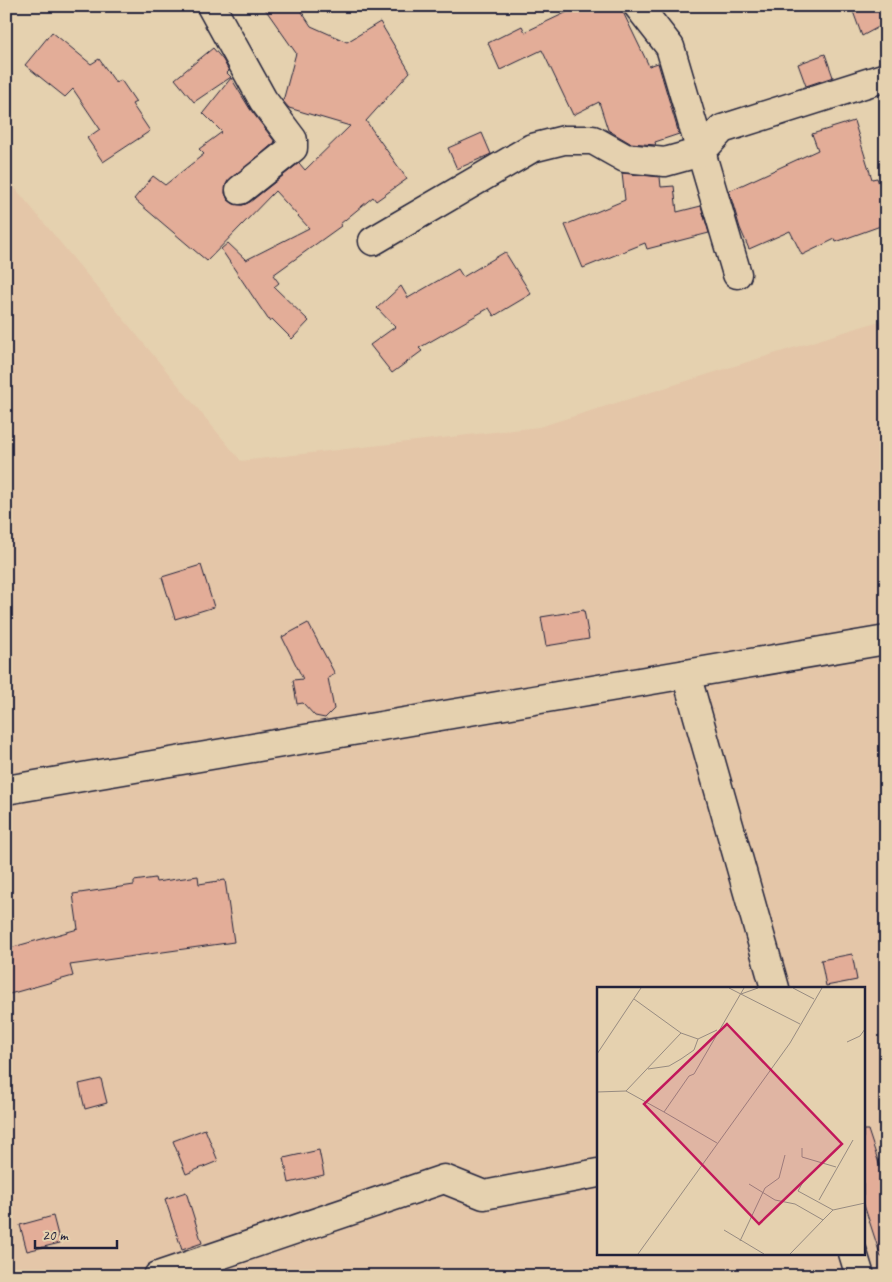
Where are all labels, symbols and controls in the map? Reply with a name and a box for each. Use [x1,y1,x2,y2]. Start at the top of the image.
inset map [597,987,864,1254]
scale bar [35,1217,118,1249]
text: 20 m [42,1226,69,1245]

